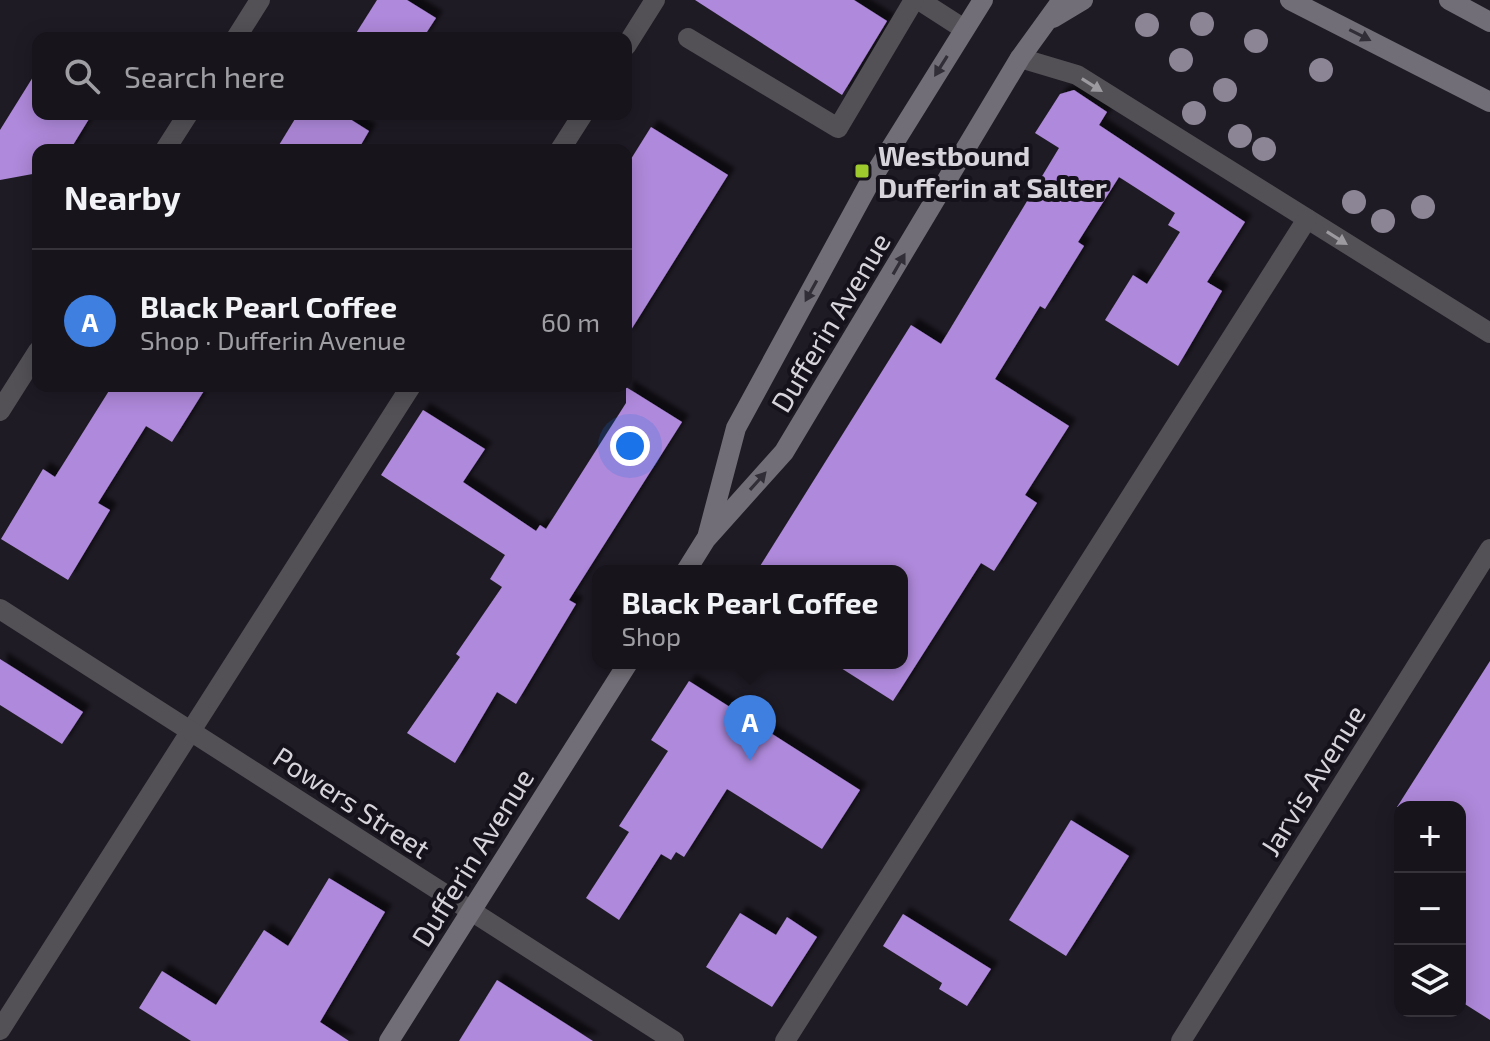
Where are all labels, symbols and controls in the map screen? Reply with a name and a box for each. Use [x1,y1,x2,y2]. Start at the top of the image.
one-way arrow [1348,29,1371,42]
search box [32,32,632,120]
icon: search [60,54,104,98]
one-way arrow [935,55,949,77]
text: Search here [124,58,285,94]
one-way arrow [1082,77,1103,92]
place label: Westbound Dufferin at Salter [878,138,1107,204]
marker: Westbound Dufferin at Salter [853,162,871,180]
text: Nearby [64,176,181,217]
street label: Dufferin Avenue [763,226,897,418]
one-way arrow [1326,230,1348,244]
one-way arrow [892,253,906,275]
one-way arrow [804,279,818,302]
text: Black Pearl Coffee [140,288,397,324]
text: A [82,306,98,337]
text: 60 m [541,306,600,337]
text: Shop · Dufferin Avenue [140,324,406,355]
your location [610,426,650,466]
one-way arrow [749,472,766,492]
popup [592,565,908,669]
text: Black Pearl Coffee [621,584,879,620]
text: Shop [621,620,681,651]
pin: A [724,695,776,761]
street label: Jarvis Avenue [1252,698,1372,862]
street label: Powers Street [267,739,437,865]
street label: Dufferin Avenue [404,762,540,952]
map controls [1394,801,1466,1017]
button: + [1394,801,1466,873]
button: − [1394,873,1466,945]
button: layers [1394,945,1466,1017]

